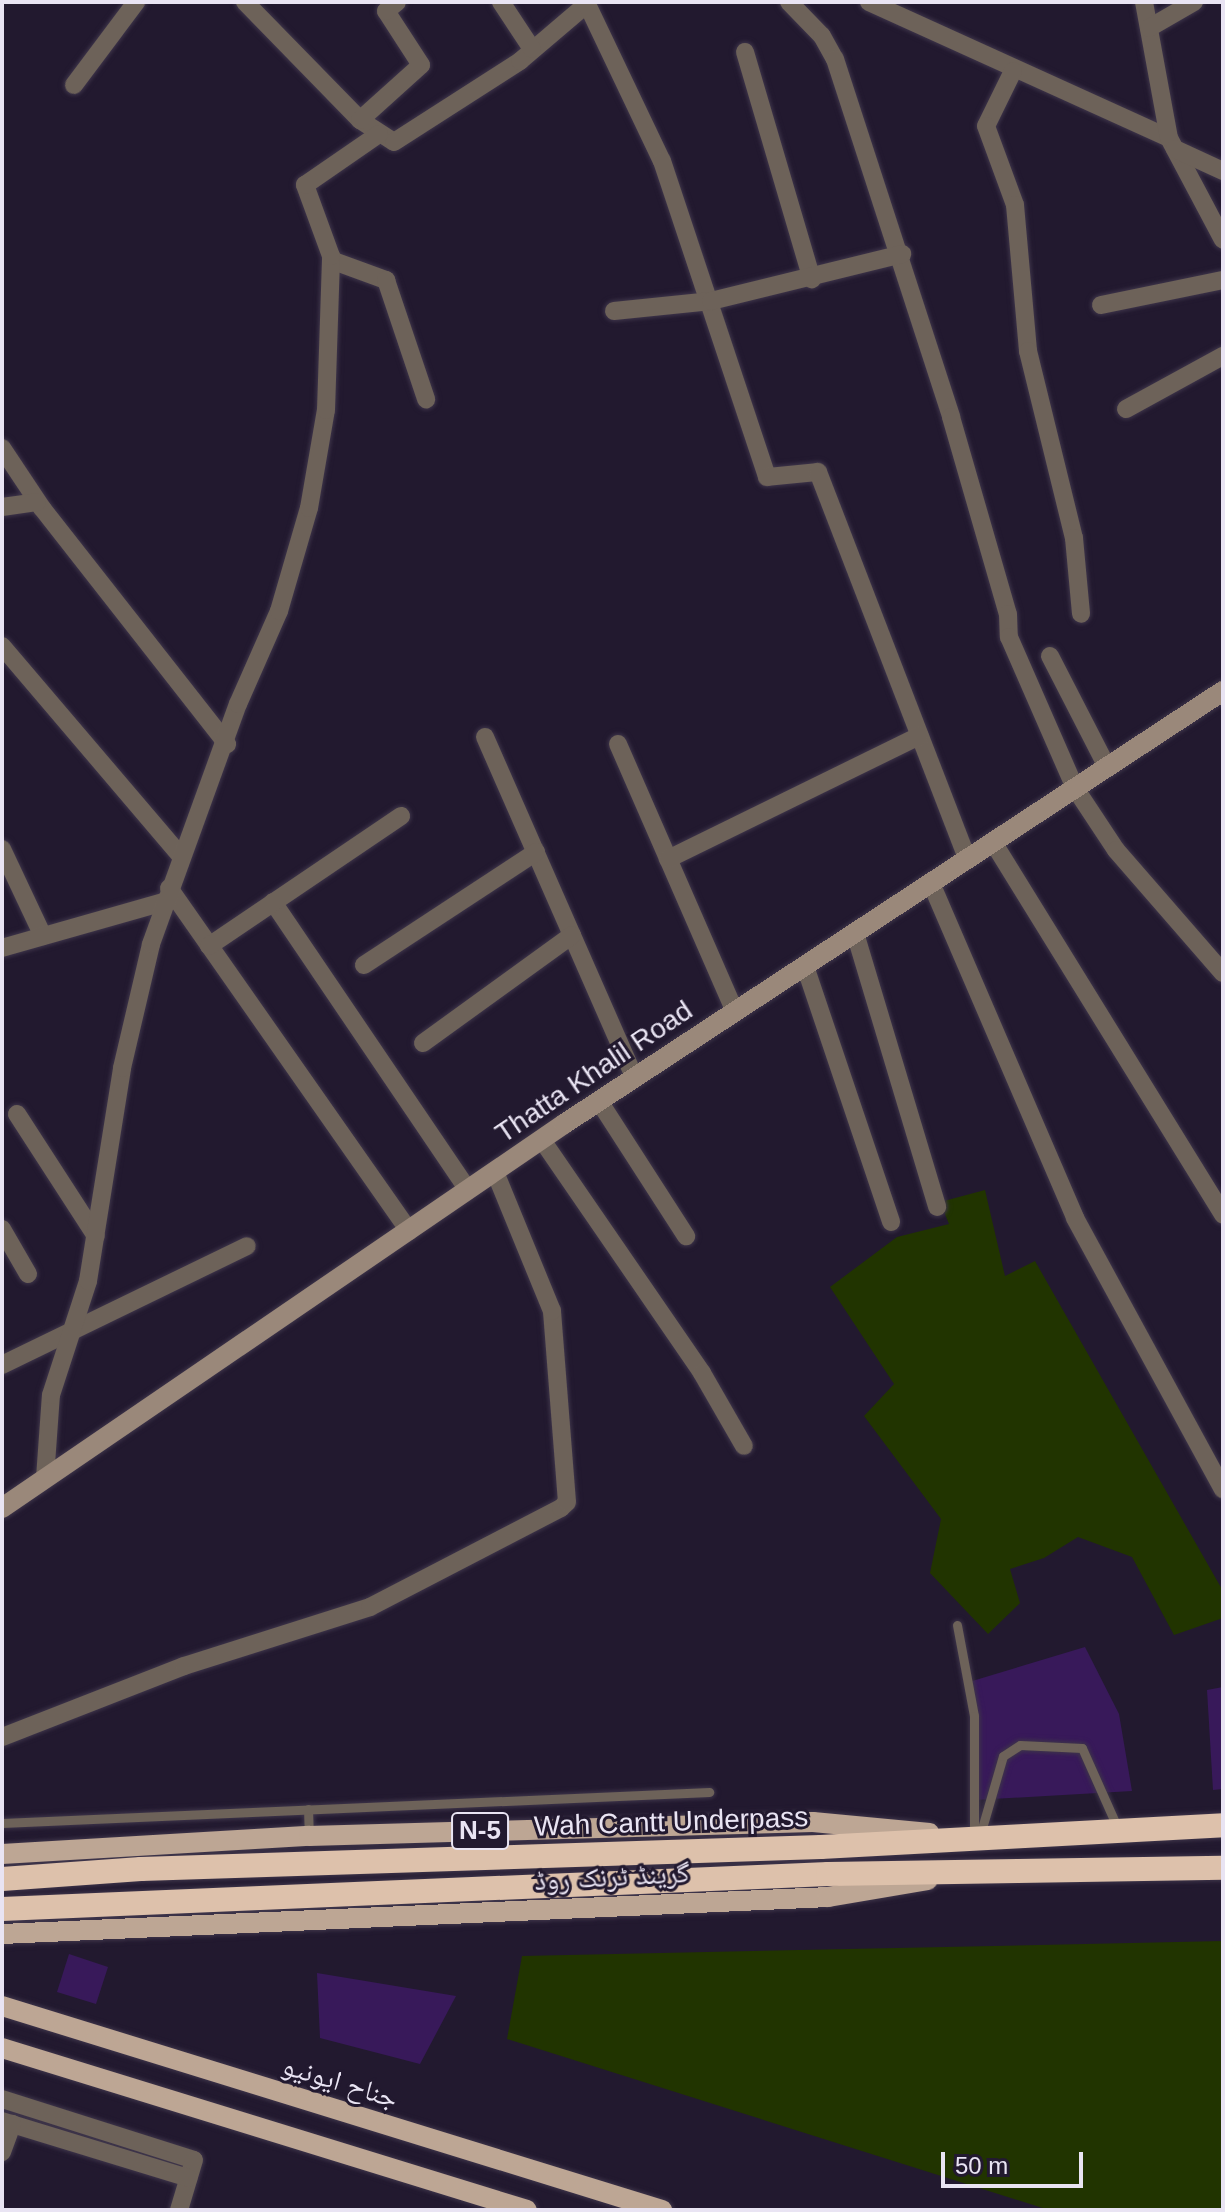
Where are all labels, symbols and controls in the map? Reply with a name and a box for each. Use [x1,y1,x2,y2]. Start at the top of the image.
street label: Thatta Khalil Road [489,994,699,1150]
street label: Wah Cantt Underpass [533,1800,809,1844]
road number: N-5 [450,1809,510,1853]
street label: گرینڈ ٹرنک روڈ [534,1856,690,1898]
street label: جناح ایونیو [278,2049,402,2115]
scale bar [945,2136,1087,2186]
text: 50 m [955,2152,1008,2179]

